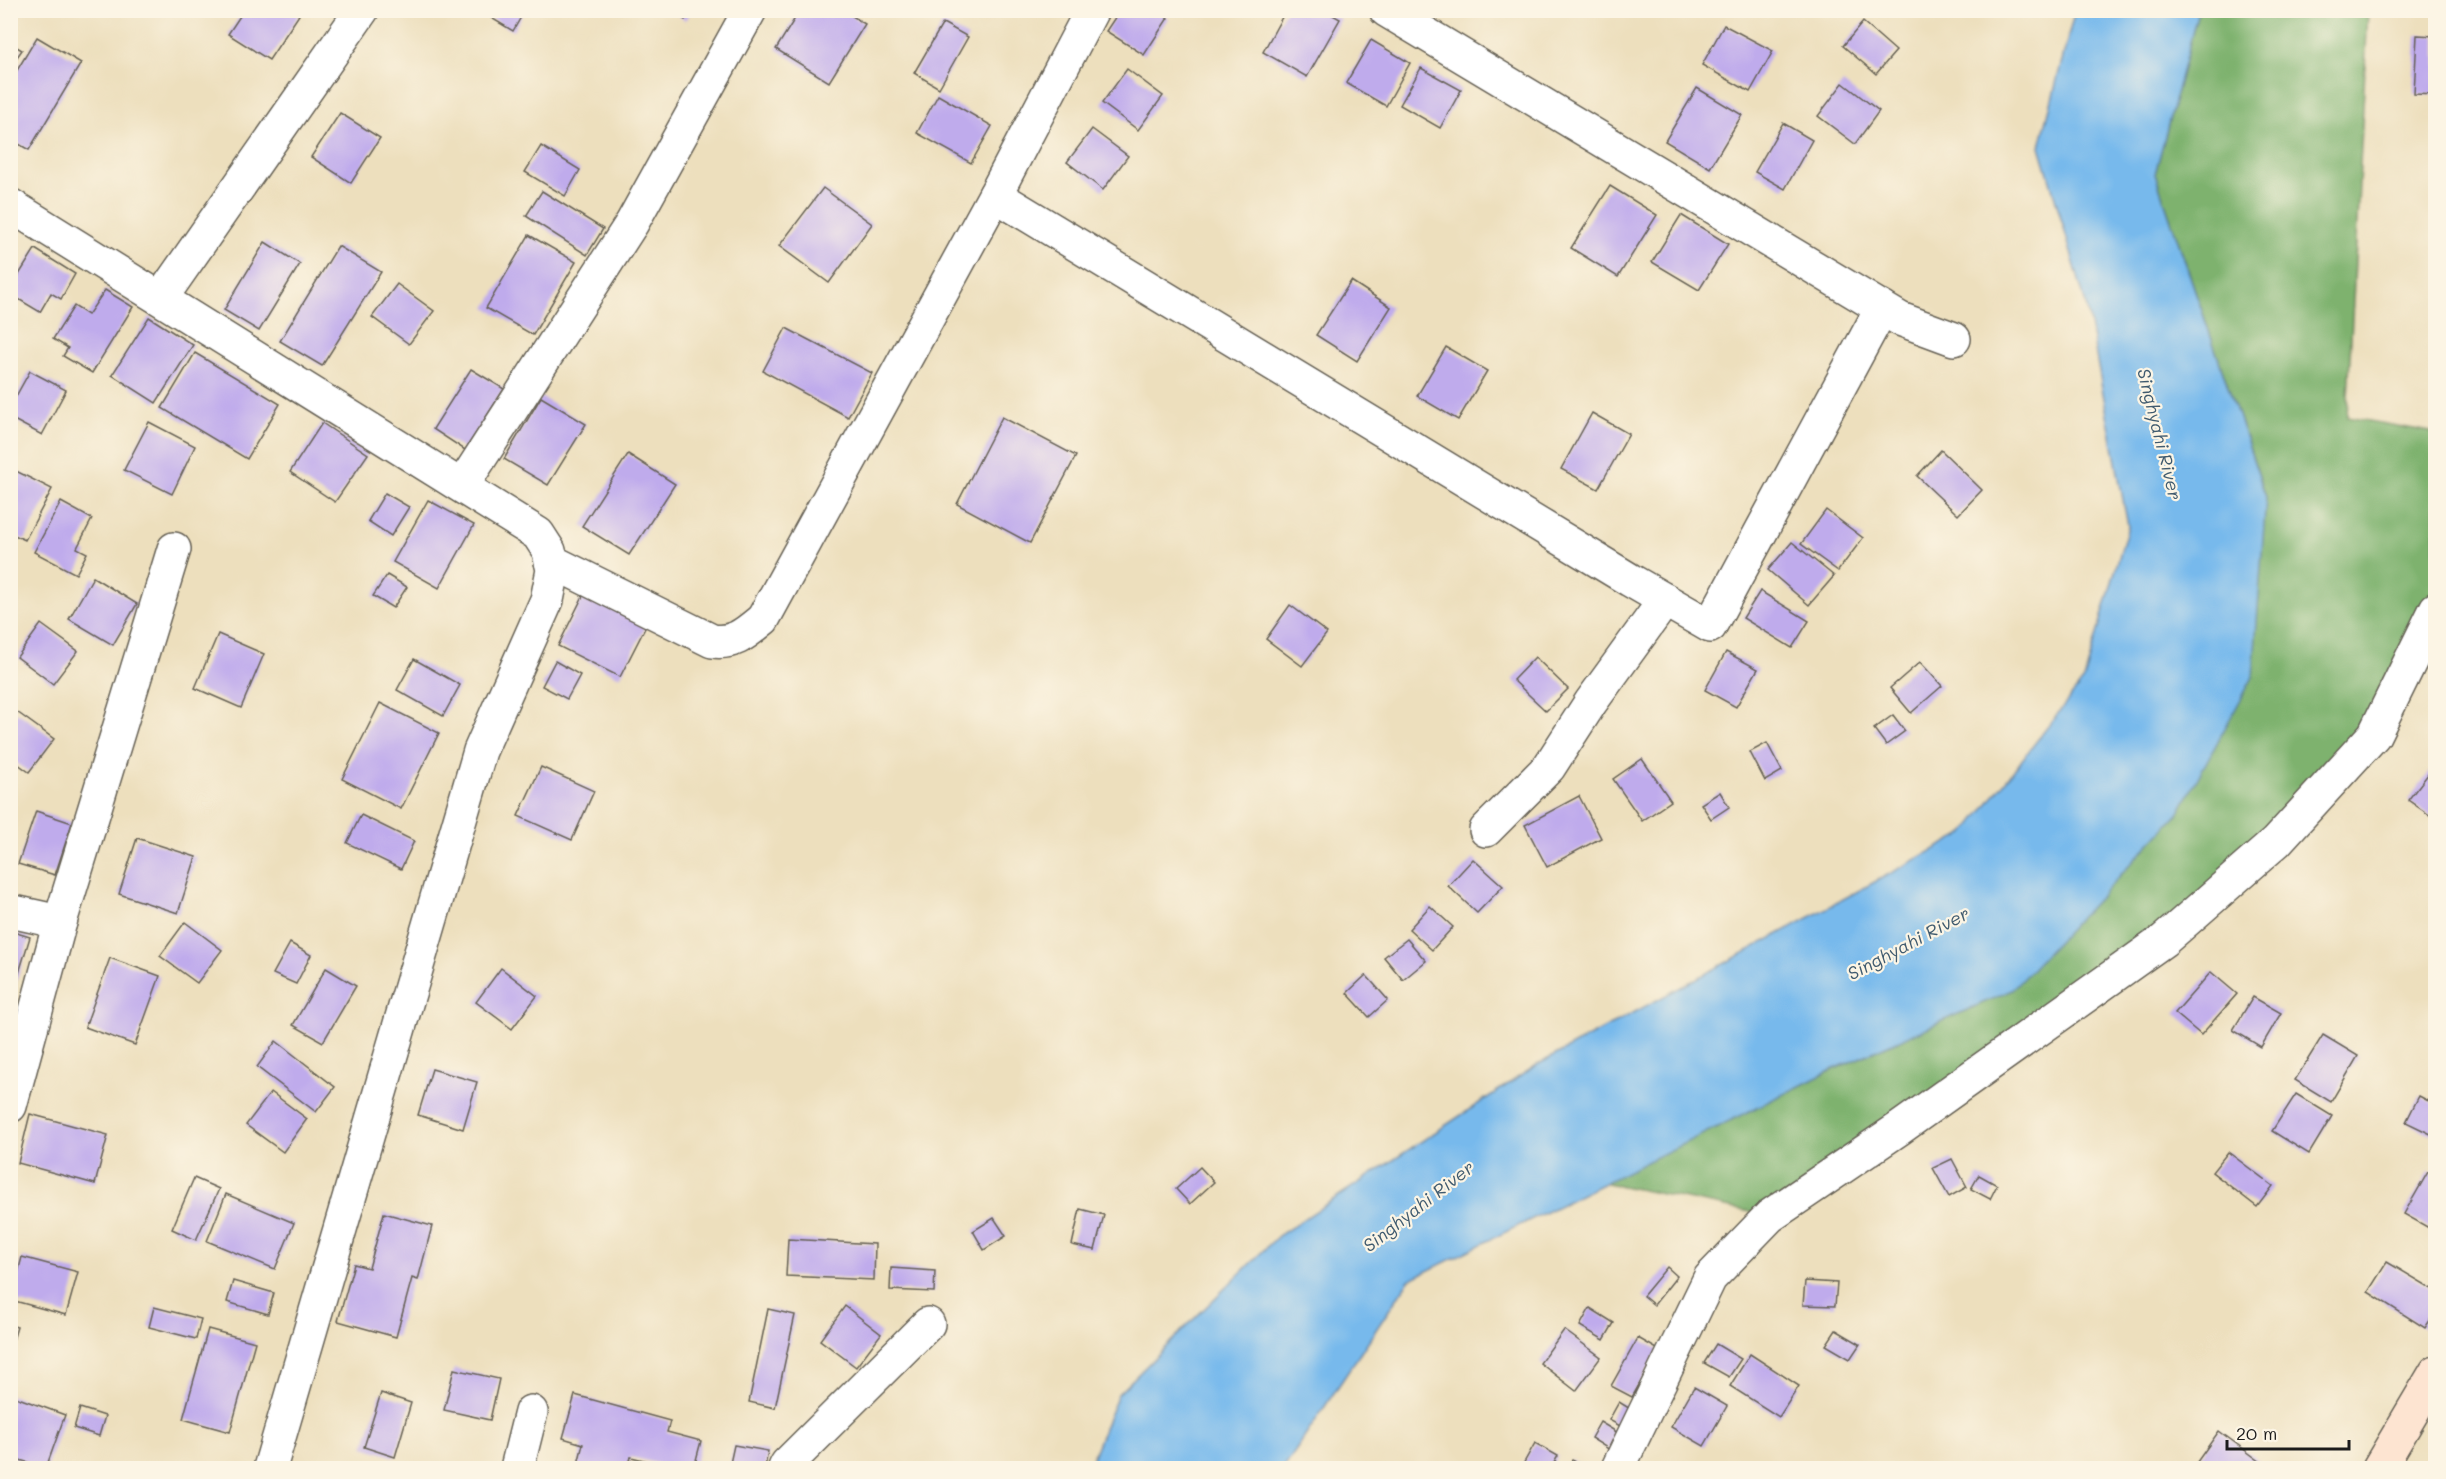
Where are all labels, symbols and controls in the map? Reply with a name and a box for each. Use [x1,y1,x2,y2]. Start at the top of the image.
water label: Singhyahi River [2132,366,2188,502]
water label: Singhyahi River [1843,901,1973,985]
water label: Singhyahi River [1357,1155,1479,1257]
scale bar [2227,1413,2348,1451]
text: 20 m [2236,1421,2277,1445]

